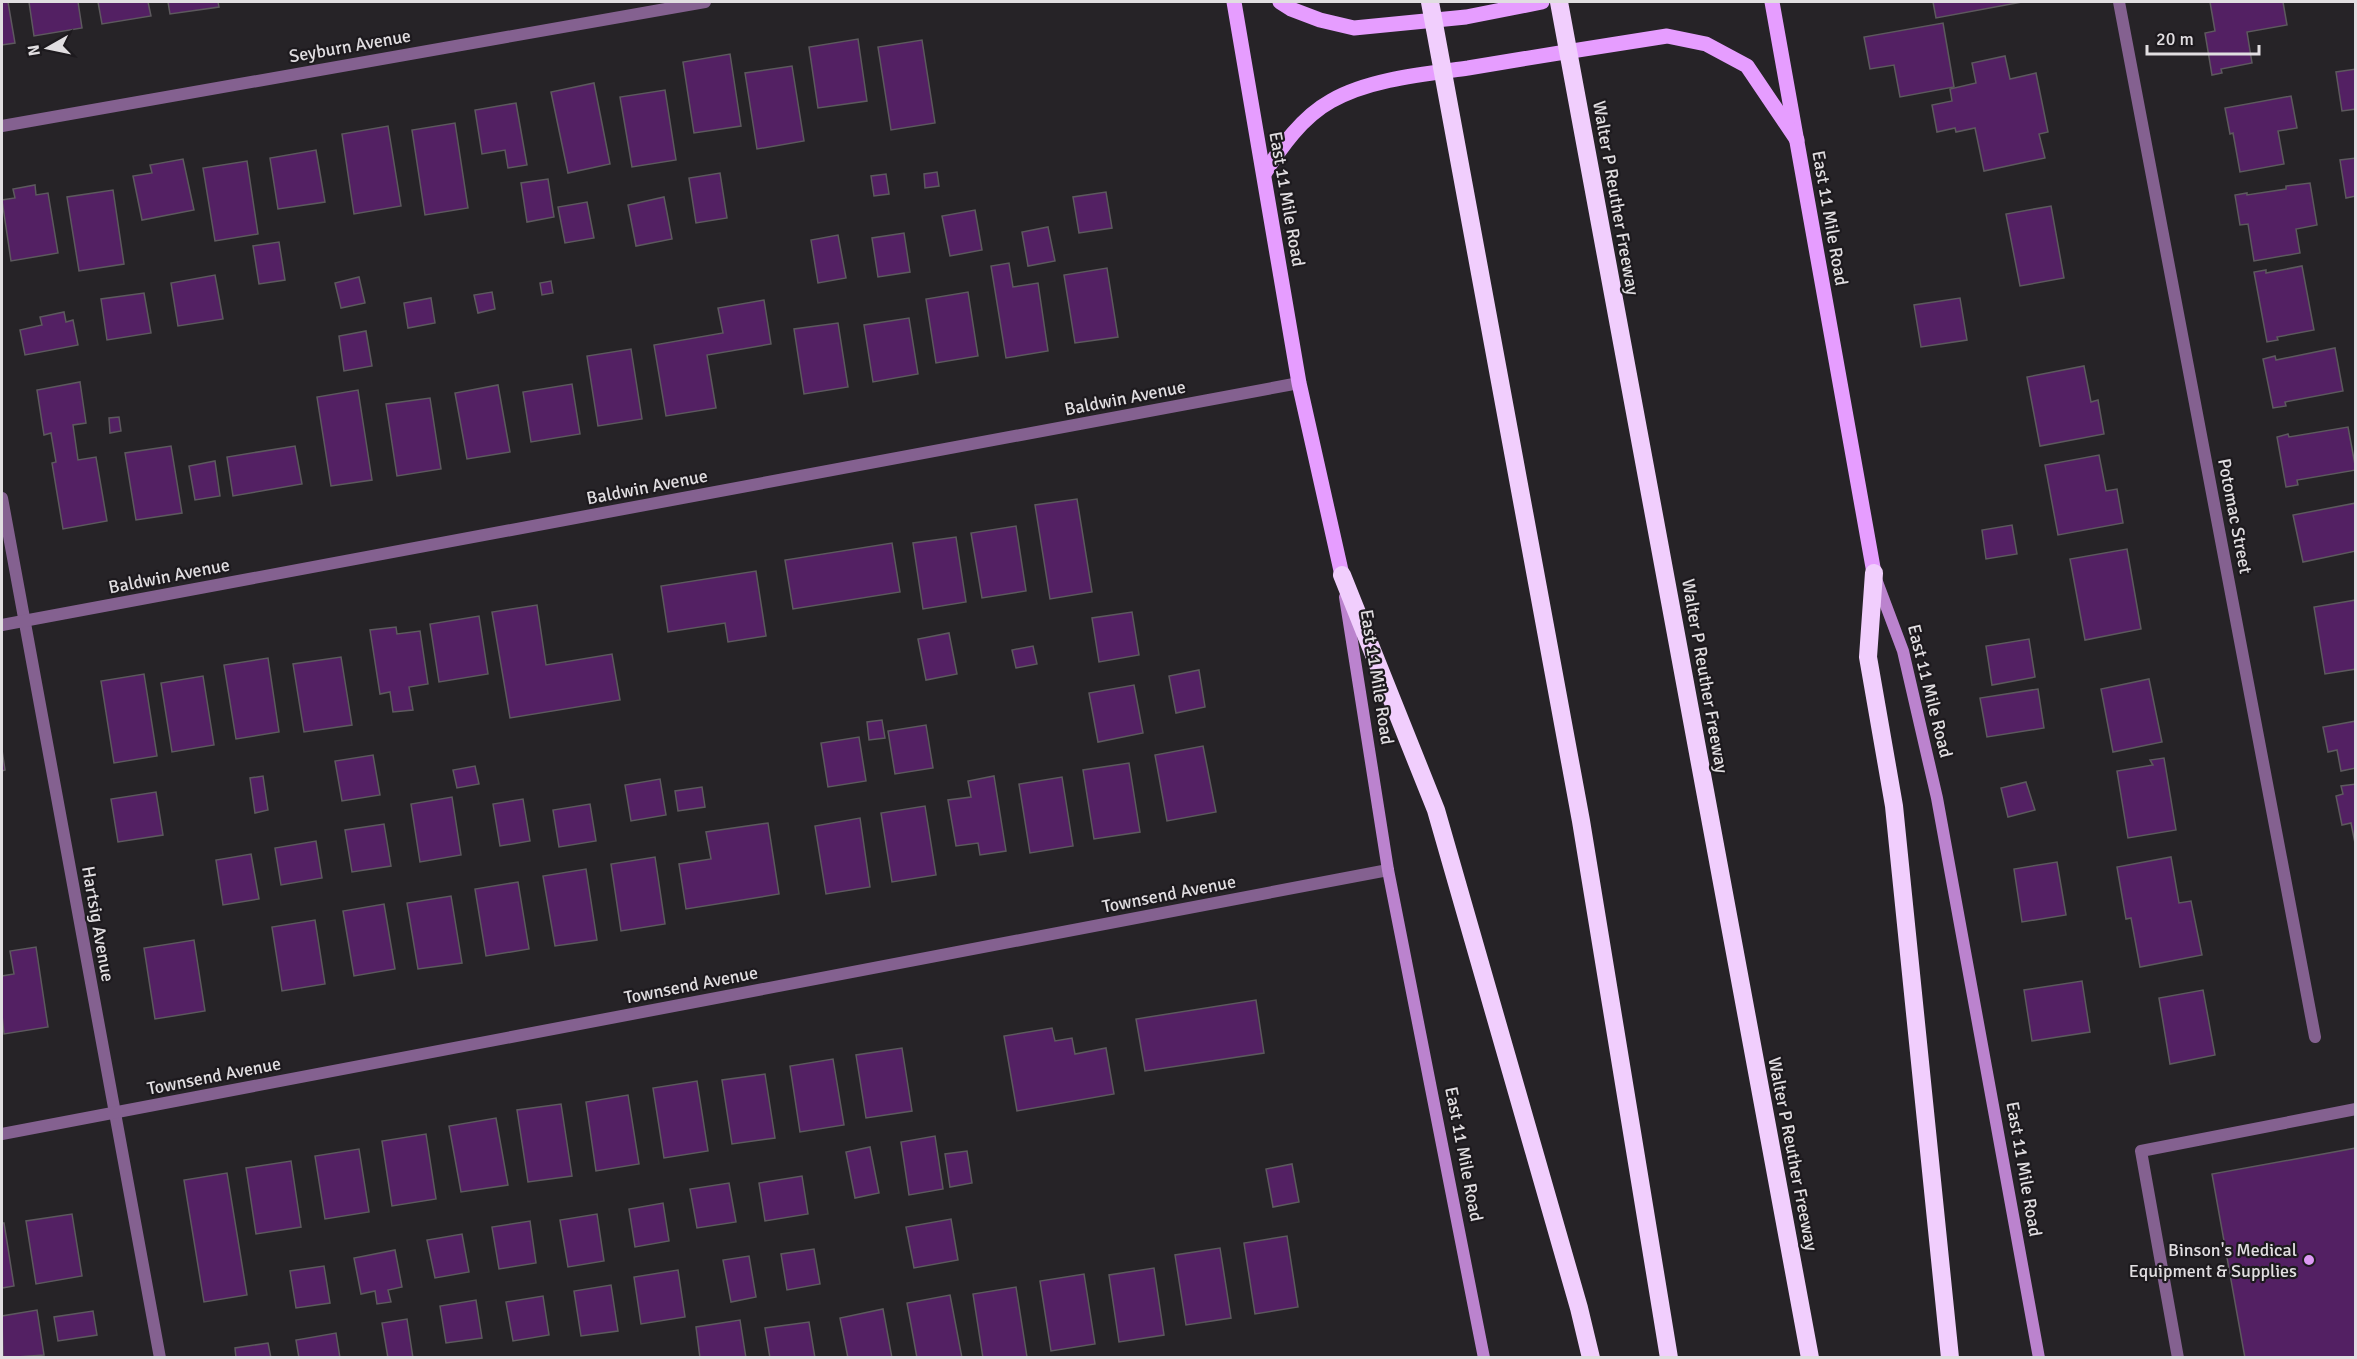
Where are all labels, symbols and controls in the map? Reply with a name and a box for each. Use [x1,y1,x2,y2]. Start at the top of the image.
north arrow [18,18,78,78]
scale bar [2147,18,2260,56]
street label: Seyburn Avenue [287,24,413,68]
text: 20 m [2156,28,2194,50]
text: N [23,43,45,57]
street label: Walter P Reuther Freeway [1588,99,1644,297]
street label: East 11 Mile Road [1264,130,1310,268]
street label: East 11 Mile Road [1807,149,1853,287]
street label: Baldwin Avenue [1063,375,1187,421]
street label: Potomac Street [2213,456,2257,576]
street label: Baldwin Avenue [585,464,709,510]
street label: Baldwin Avenue [107,553,231,599]
street label: Walter P Reuther Freeway [1677,577,1733,775]
street label: East 11 Mile Road [1355,608,1399,746]
street label: East 11 Mile Road [1903,622,1957,760]
street label: Hartsig Avenue [77,864,119,984]
street label: Townsend Avenue [1100,870,1238,918]
street label: Townsend Avenue [622,961,760,1009]
street label: Townsend Avenue [145,1052,283,1100]
street label: Walter P Reuther Freeway [1763,1055,1823,1253]
street label: East 11 Mile Road [1440,1085,1488,1223]
street label: East 11 Mile Road [2001,1100,2047,1238]
place label: Binson's Medical Equipment & Supplies [2129,1239,2297,1282]
marker: Binson's Medical Equipment & Supplies [2302,1253,2316,1267]

